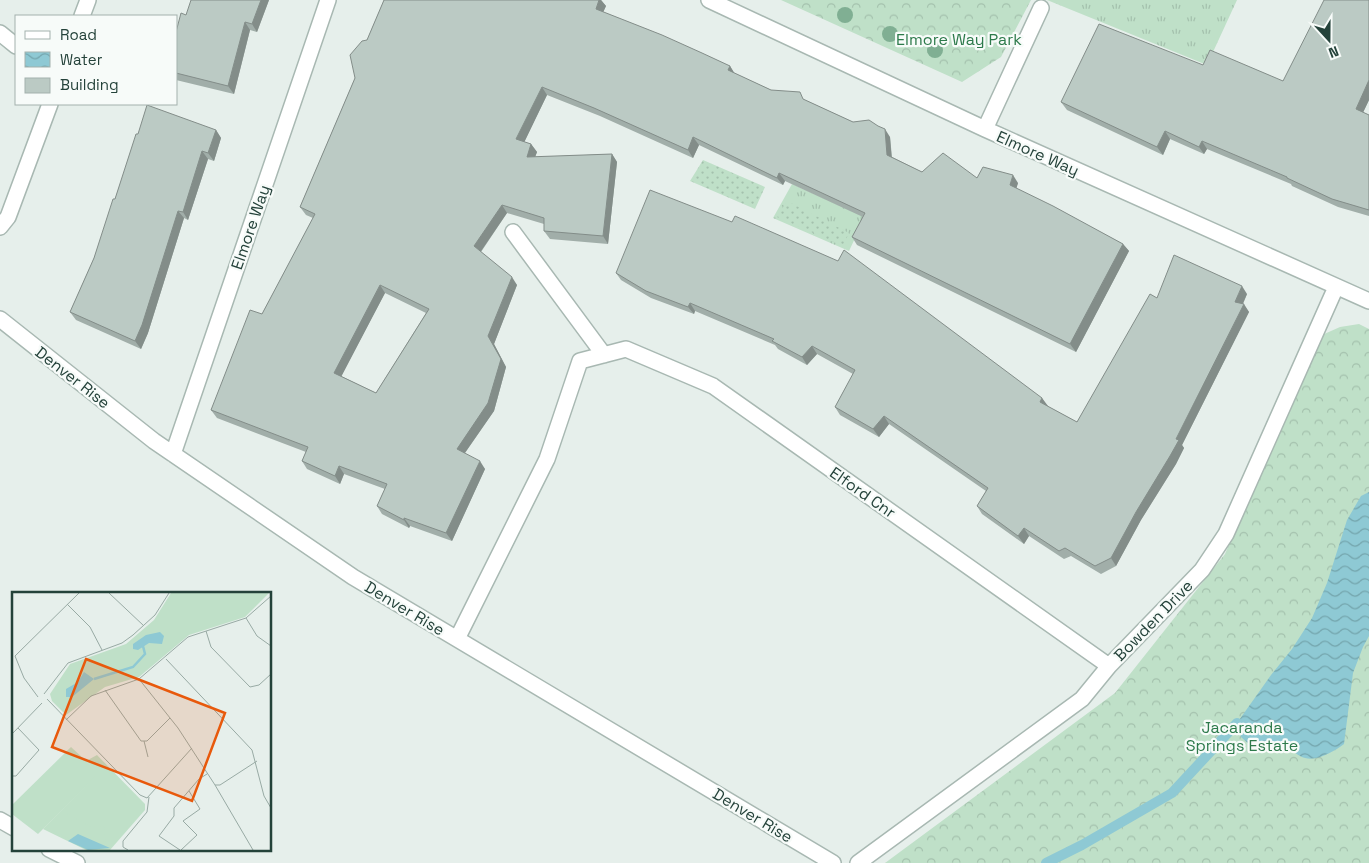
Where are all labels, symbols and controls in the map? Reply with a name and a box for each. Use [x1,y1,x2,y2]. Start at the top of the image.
legend [15,15,178,105]
north arrow [1304,15,1354,65]
text: Road [60,25,97,44]
park label: Elmore Way Park [896,29,1022,50]
text: N [1326,42,1341,62]
text: Water [60,50,103,69]
text: Building [60,75,119,94]
street label: Elmore Way [993,126,1082,181]
street label: Elmore Way [226,182,275,272]
street label: Denver Rise [31,342,114,413]
street label: Elford Cnr [826,462,900,523]
street label: Bowden Drive [1109,575,1197,665]
street label: Denver Rise [361,576,449,640]
inset map [12,592,271,850]
park label: Jacaranda Springs Estate [1186,717,1298,756]
street label: Denver Rise [709,783,797,847]

